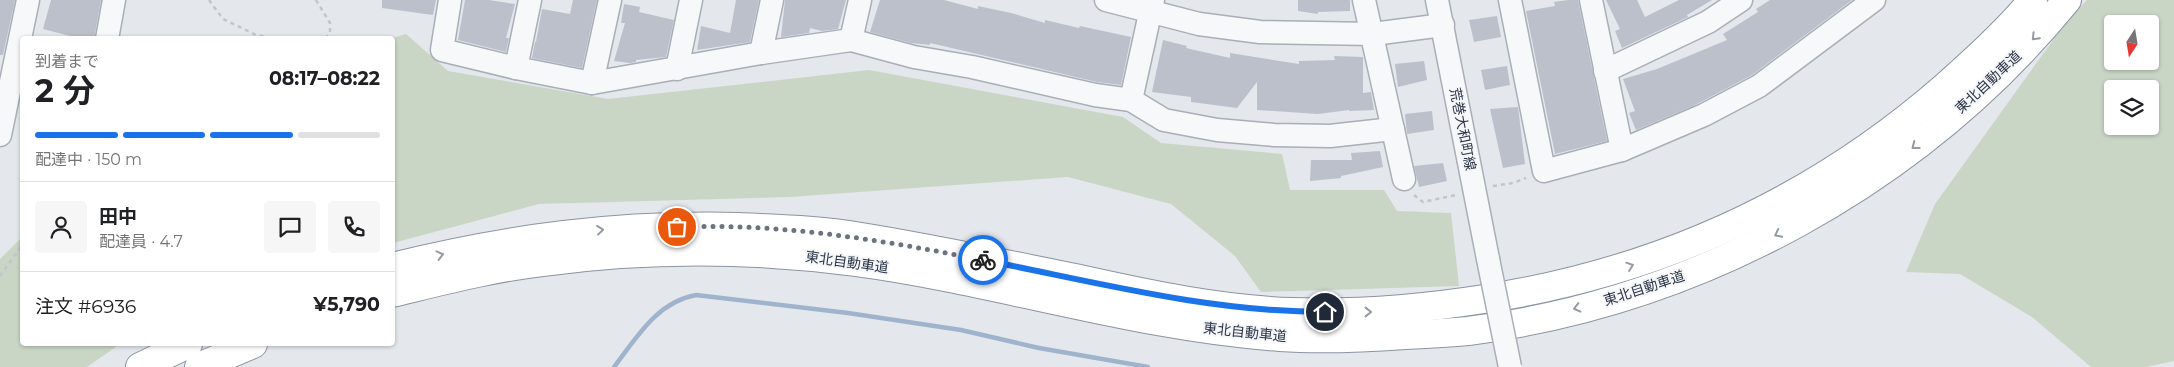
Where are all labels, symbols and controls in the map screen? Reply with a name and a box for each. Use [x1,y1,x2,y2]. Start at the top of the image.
north arrow [2104,15,2159,70]
map controls [2104,15,2159,135]
one-way arrow [2032,31,2041,40]
street label: 東北自動車道 [1951,47,2025,117]
text: 到着まで [35,52,99,71]
text: 08:17–08:22 [269,67,380,90]
text: 2 分 [35,71,95,110]
button: layers [2104,80,2159,135]
street label: 荒巻大和町線 [1446,86,1480,172]
one-way arrow [1911,140,1920,149]
text: 配達中 · 150 m [35,150,142,169]
button: person [35,201,87,253]
button: chat [264,201,316,253]
button: phone [328,201,380,253]
text: 田中 [99,205,137,228]
pin [656,206,698,248]
icon: bag [663,213,691,241]
one-way arrow [596,225,604,236]
one-way arrow [1775,228,1784,238]
text: 配達員 · 4.7 [99,232,183,251]
courier [958,235,1008,285]
icon: bike [969,246,997,274]
street label: 東北自動車道 [804,247,890,277]
one-way arrow [435,250,444,261]
one-way arrow [1626,262,1634,272]
street label: 東北自動車道 [1601,266,1687,310]
pin [1304,291,1346,333]
text: ¥5,790 [313,293,380,316]
text: 注文 #6936 [35,295,136,318]
icon: home [1311,298,1339,326]
one-way arrow [1573,302,1582,313]
one-way arrow [1364,307,1372,317]
street label: 東北自動車道 [1202,319,1288,345]

